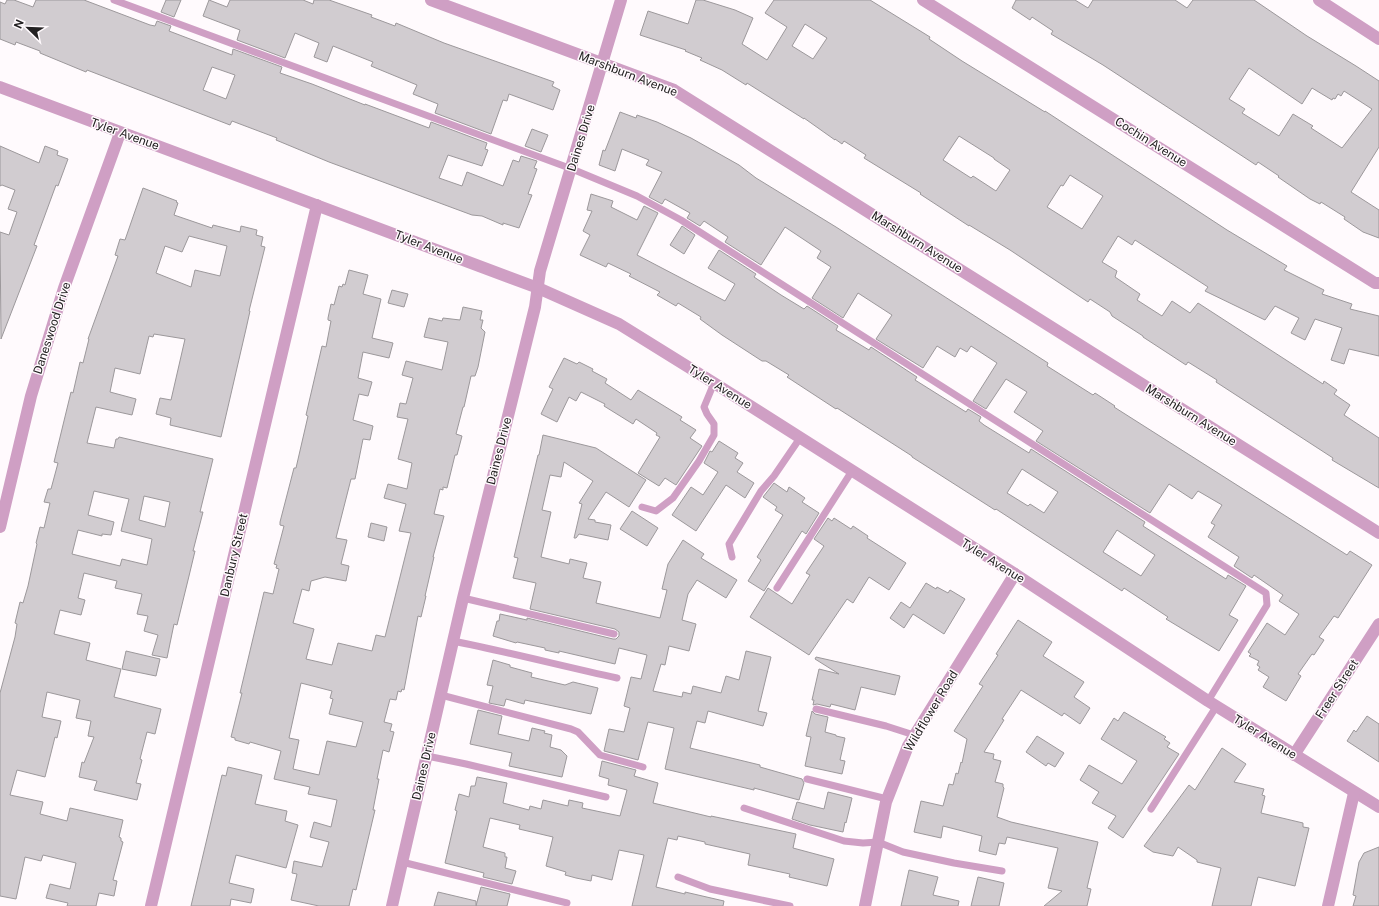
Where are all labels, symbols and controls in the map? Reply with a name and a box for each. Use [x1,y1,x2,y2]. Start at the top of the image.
north arrow [8,8,48,48]
text: N [12,18,26,30]
street label: Marshburn Avenue [577,49,680,99]
street label: Daines Drive [564,103,598,173]
street label: Cochin Avenue [1112,114,1190,170]
street label: Tyler Avenue [89,115,161,153]
street label: Marshburn Avenue [869,208,965,276]
street label: Tyler Avenue [393,228,465,267]
street label: Daneswood Drive [30,280,74,376]
street label: Tyler Avenue [686,362,754,412]
street label: Marshburn Avenue [1143,381,1239,449]
street label: Daines Drive [484,415,514,486]
street label: Danbury Street [218,512,250,598]
street label: Tyler Avenue [959,536,1027,586]
street label: Freer Street [1313,656,1362,721]
street label: Wildflower Road [901,668,961,754]
street label: Tyler Avenue [1231,712,1299,762]
street label: Daines Drive [409,730,439,801]

